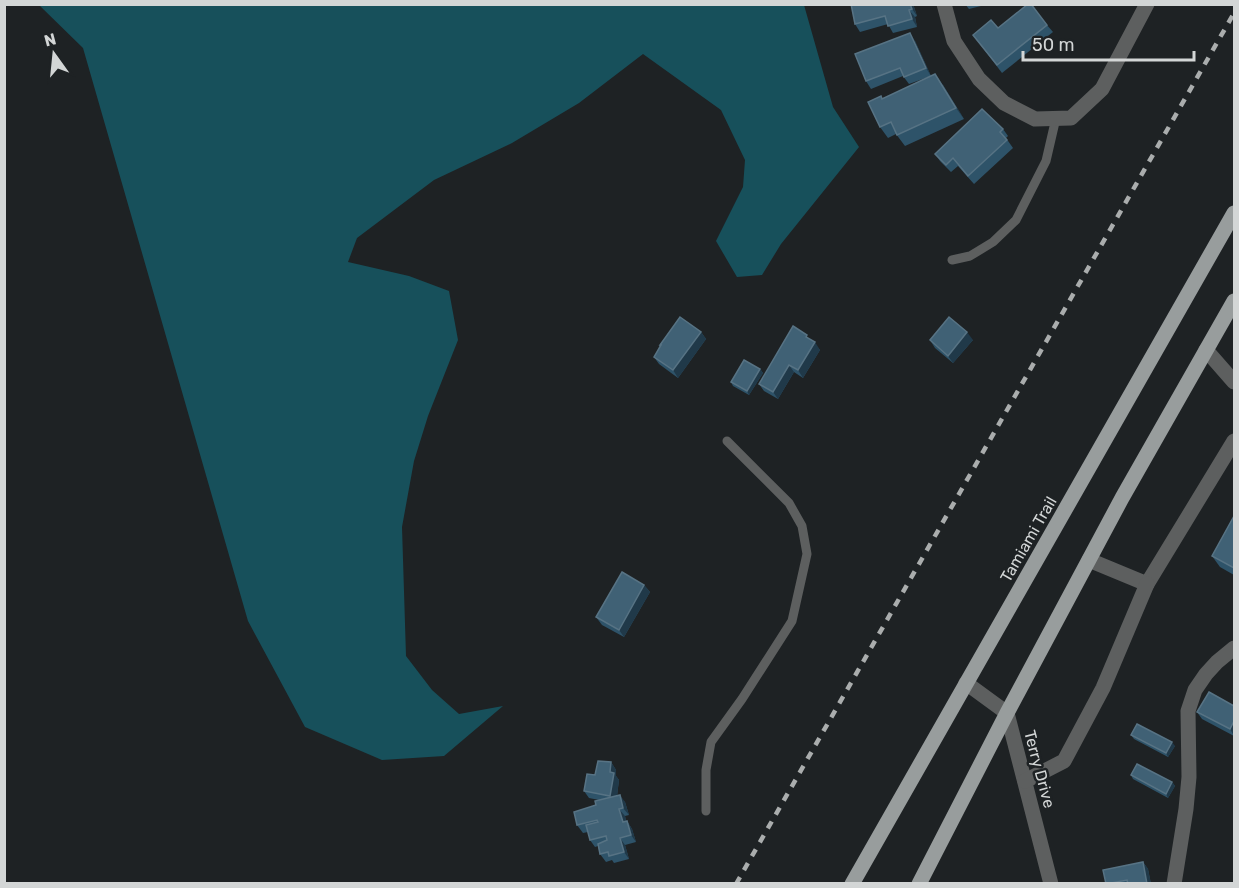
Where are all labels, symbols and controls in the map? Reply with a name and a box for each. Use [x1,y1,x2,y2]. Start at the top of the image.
north arrow [24,24,84,84]
scale bar [1023,24,1194,62]
text: N [42,29,58,51]
text: 50 m [1032,34,1075,56]
street label: Tamiami Trail [996,493,1061,585]
street label: Terry Drive [1020,728,1059,810]

